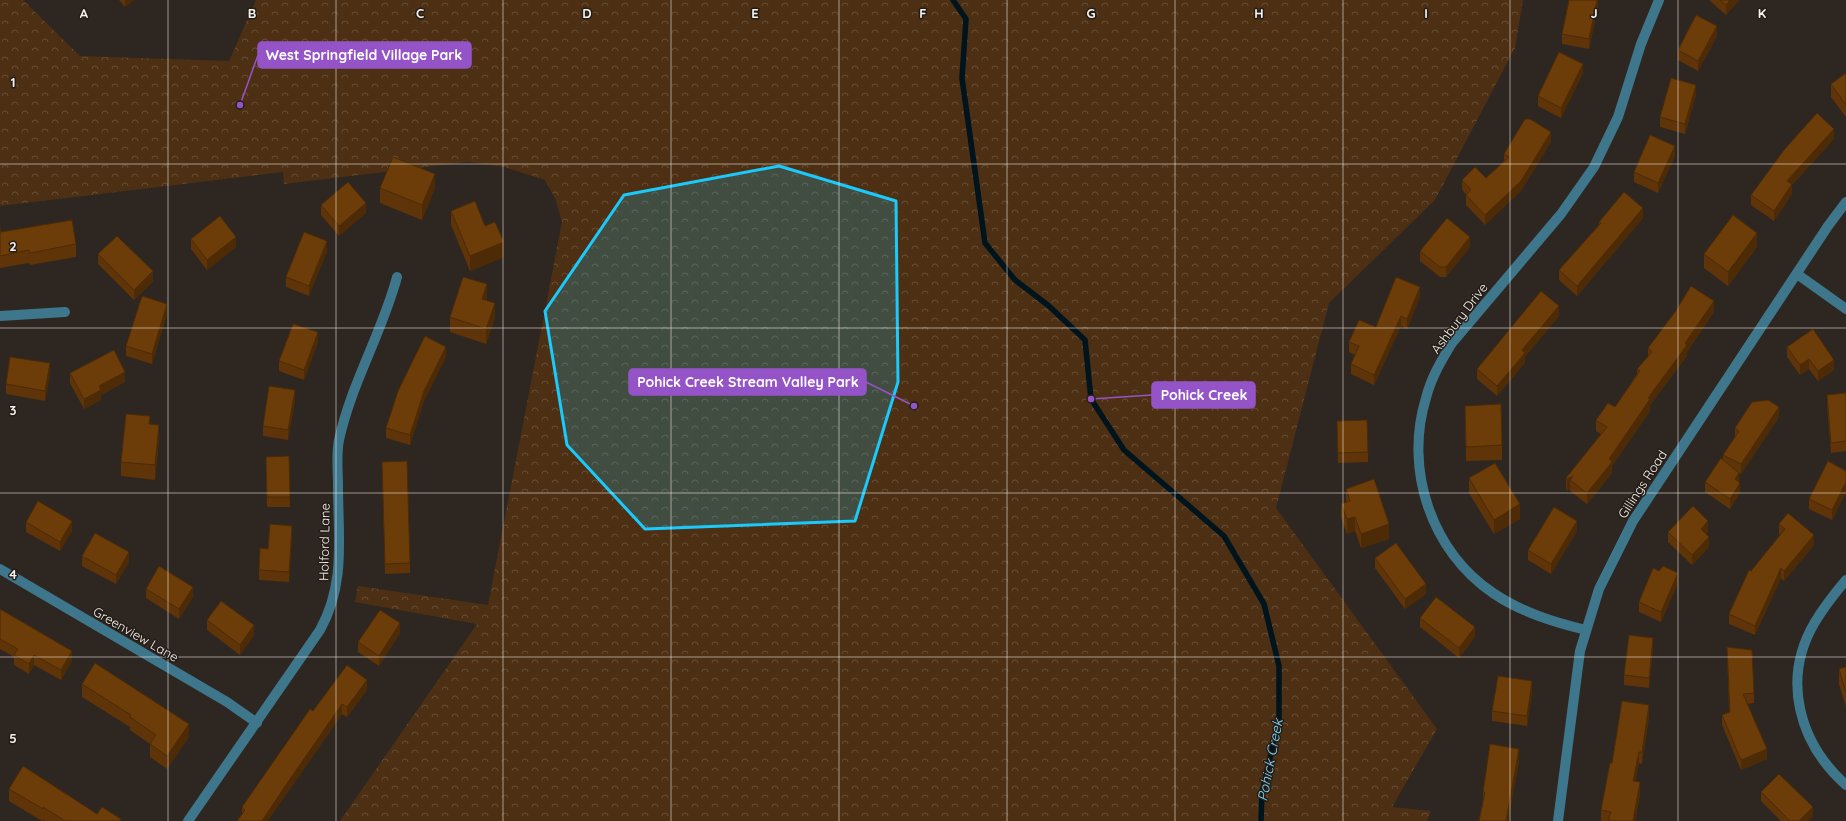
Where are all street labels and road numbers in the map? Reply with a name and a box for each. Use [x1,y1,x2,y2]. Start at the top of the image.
street label: Ashbury Drive [1427,279,1491,357]
street label: Gillings Road [1614,447,1670,521]
street label: Holford Lane [315,503,333,581]
street label: Greenview Lane [90,603,182,665]

